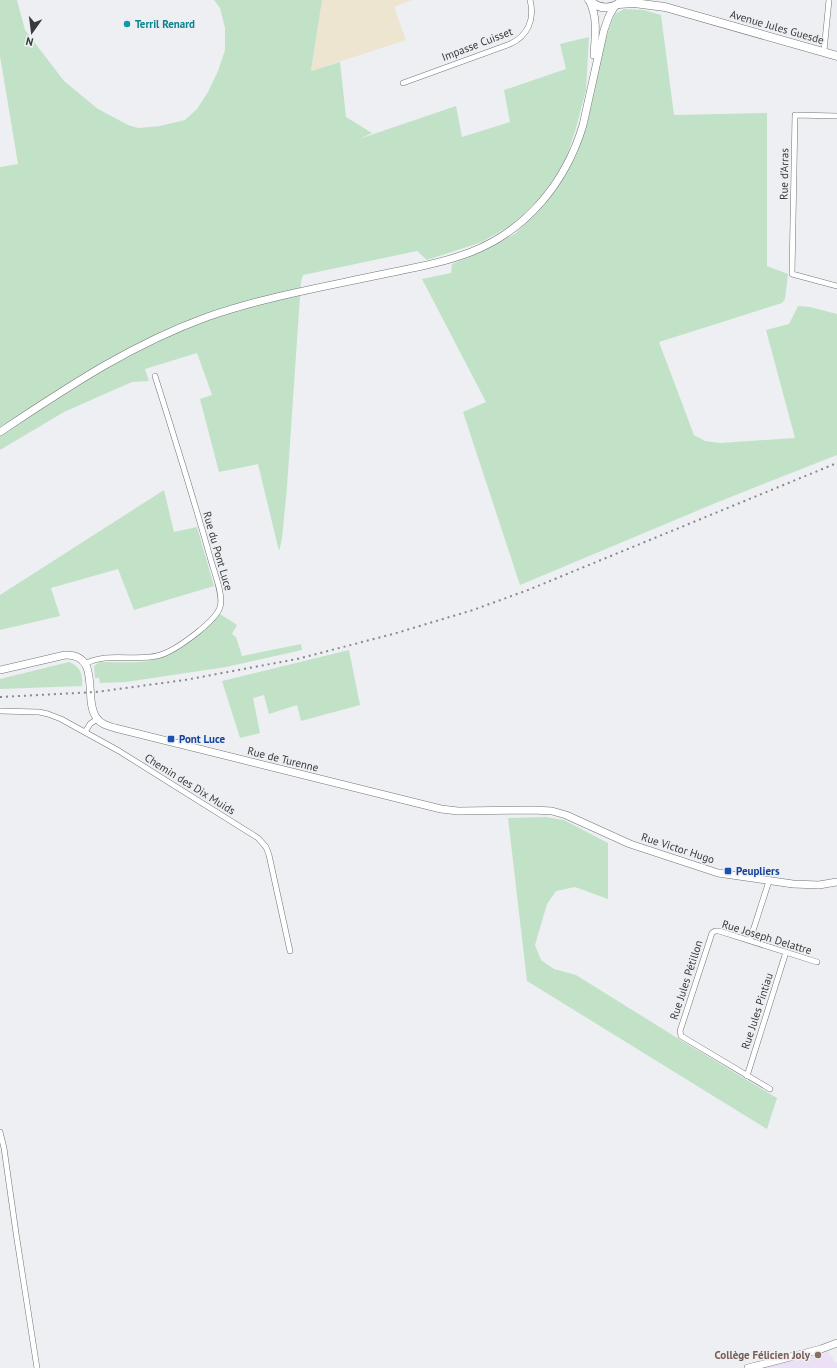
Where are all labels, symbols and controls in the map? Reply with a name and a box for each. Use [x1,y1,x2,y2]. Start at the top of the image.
street label: Avenue Jules Guesde [728,7,826,47]
north arrow [12,12,52,52]
place label: Terril Renard [135,17,195,31]
marker: Terril Renard [122,19,132,29]
street label: Impasse Cuisset [440,24,515,64]
text: N [24,34,35,49]
street label: Rue d'Arras [777,148,791,200]
street label: Rue du Pont Luce [200,510,236,593]
place label: Pont Luce [179,732,226,746]
marker: Pont Luce [166,734,176,744]
street label: Rue de Turenne [246,743,320,775]
street label: Chemin des Dix Muids [142,750,238,818]
street label: Rue Victor Hugo [640,830,716,866]
place label: Peupliers [736,864,780,878]
marker: Peupliers [723,866,733,876]
street label: Rue Joseph Delattre [720,917,814,957]
street label: Rue Jules Pétillon [667,938,705,1022]
street label: Rue Jules Pintiau [738,971,776,1051]
place label: Collège Félicien Joly [715,1348,811,1362]
marker: Collège Félicien Joly [813,1350,823,1360]

